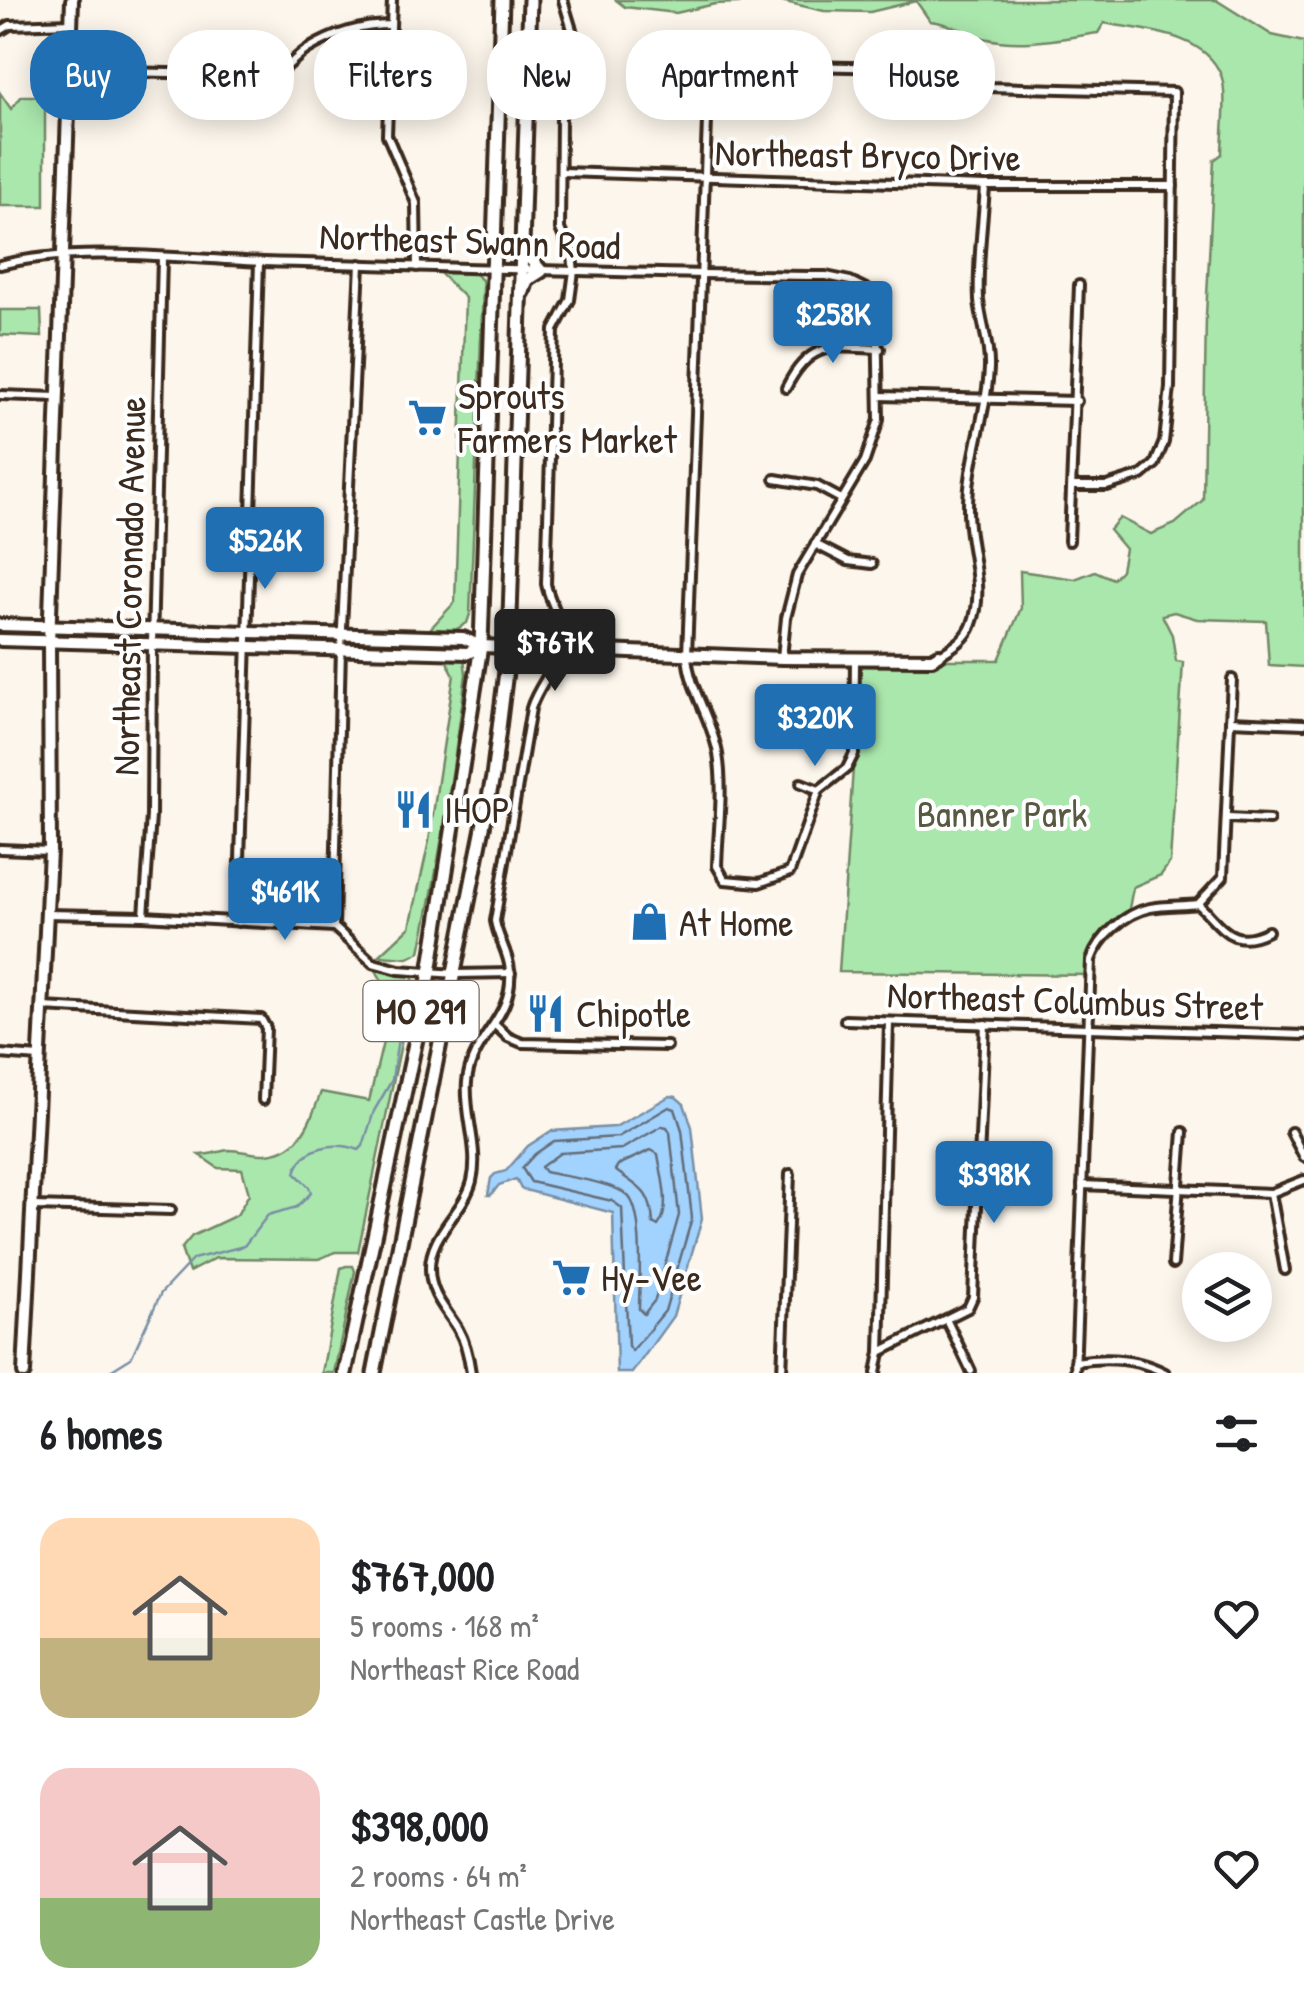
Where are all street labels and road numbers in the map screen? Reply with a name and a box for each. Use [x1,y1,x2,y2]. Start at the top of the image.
street label: Northeast Bryco Drive [715,125,1021,183]
street label: Northeast Swann Road [319,209,621,271]
street label: Northeast Coronado Avenue [99,396,157,776]
street label: Northeast Columbus Street [886,967,1265,1033]
road number: MO 291 [364,981,478,1041]

